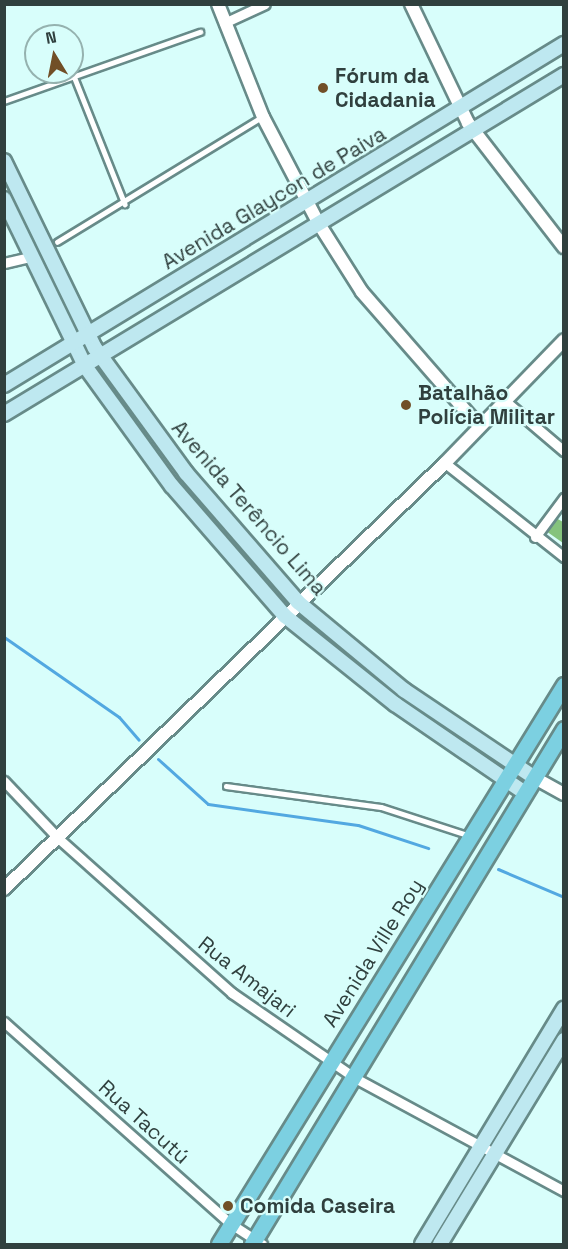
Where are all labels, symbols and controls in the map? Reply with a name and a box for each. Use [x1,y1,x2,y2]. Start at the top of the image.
north arrow [24,24,84,84]
text: N [44,26,58,49]
place label: Fórum da Cidadania [335,63,436,113]
marker: Fórum da Cidadania [316,81,330,95]
street label: Avenida Glaycon de Paiva [157,121,391,275]
place label: Batalhão Polícia Militar [418,380,555,430]
marker: Batalhão Polícia Militar [399,398,413,412]
street label: Avenida Terêncio Lima [166,415,332,601]
street label: Avenida Ville Roy [317,874,429,1032]
street label: Rua Amajari [193,931,301,1023]
street label: Rua Tacutú [93,1075,195,1169]
place label: Comida Caseira [240,1193,395,1219]
marker: Comida Caseira [221,1199,235,1213]

